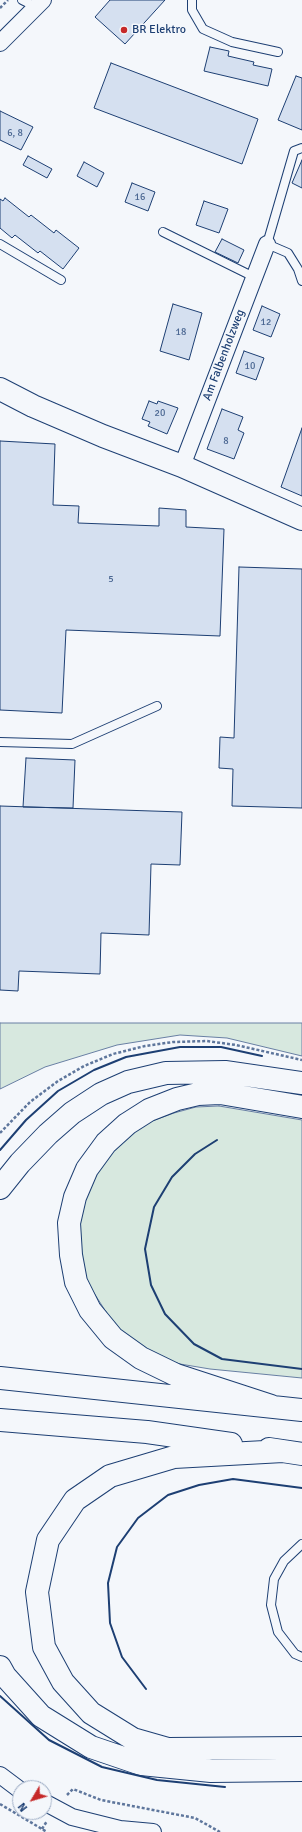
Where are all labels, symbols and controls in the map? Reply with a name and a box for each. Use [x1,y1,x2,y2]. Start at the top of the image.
place label: BR Elektro [132,23,186,37]
marker: BR Elektro [119,25,129,35]
house number: 6, 8 [7,127,23,139]
house number: 16 [135,191,145,203]
street label: Am Falbenholzweg [200,307,248,403]
house number: 12 [261,316,271,328]
house number: 18 [176,326,186,338]
house number: 10 [245,360,255,372]
house number: 20 [155,407,165,419]
house number: 8 [223,435,229,447]
house number: 5 [108,573,114,585]
north arrow [12,1780,52,1820]
text: N [15,1800,30,1814]

